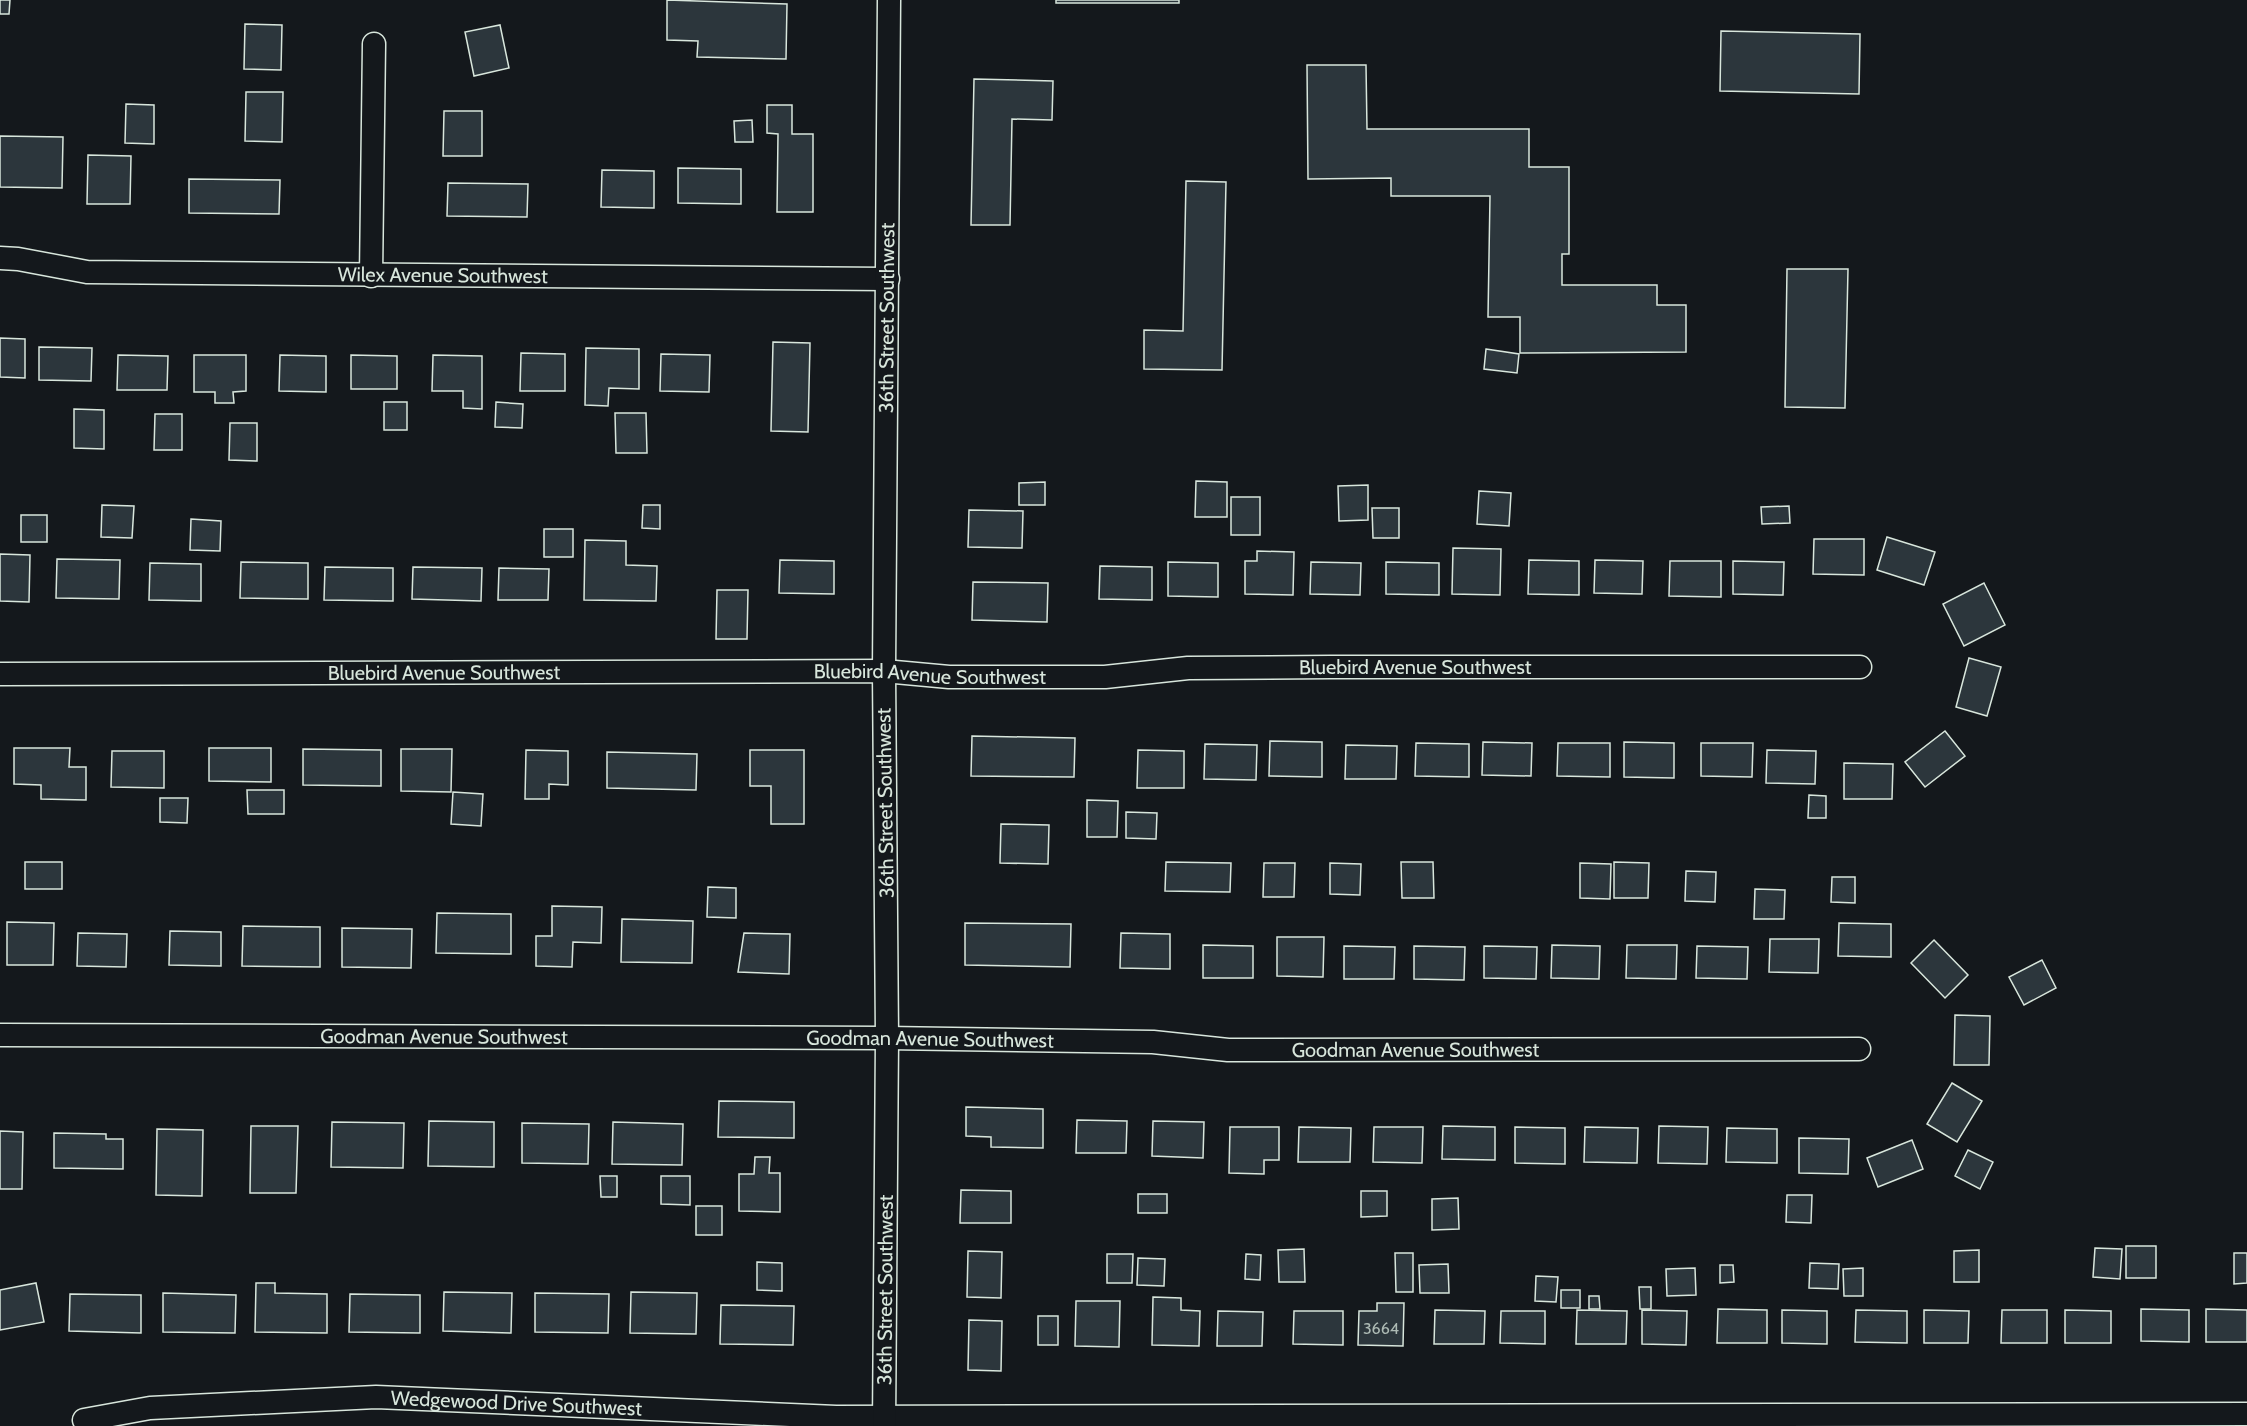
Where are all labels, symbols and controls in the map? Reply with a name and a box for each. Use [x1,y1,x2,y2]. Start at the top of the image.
street label: 36th Street Southwest [874,222,899,413]
street label: Wilex Avenue Southwest [338,262,548,288]
street label: Bluebird Avenue Southwest [1299,655,1532,679]
street label: Bluebird Avenue Southwest [814,659,1046,689]
street label: Bluebird Avenue Southwest [328,660,561,685]
street label: 36th Street Southwest [871,707,899,898]
street label: Goodman Avenue Southwest [320,1024,568,1049]
street label: Goodman Avenue Southwest [806,1026,1054,1053]
street label: Goodman Avenue Southwest [1292,1038,1540,1062]
street label: 36th Street Southwest [872,1194,898,1385]
house number: 3664 [1363,1319,1399,1338]
street label: Wedgewood Drive Southwest [390,1386,643,1421]

